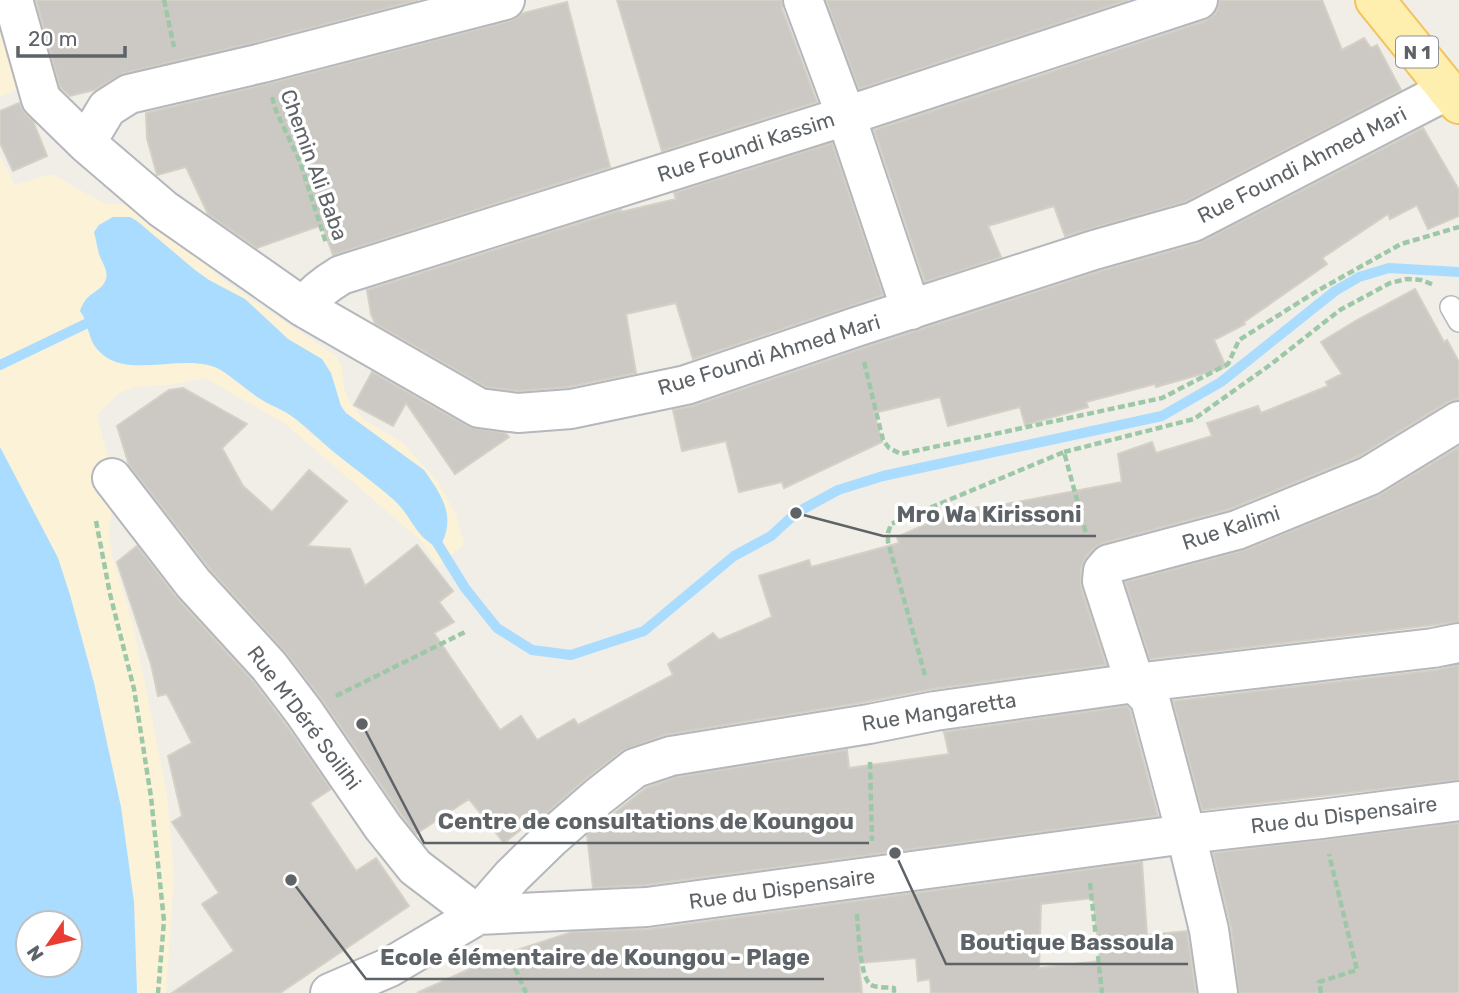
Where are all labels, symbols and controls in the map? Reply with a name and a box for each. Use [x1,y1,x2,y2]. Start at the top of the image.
scale bar [18,14,124,58]
text: 20 m [28,26,77,51]
road number: N 1 [1396,36,1438,68]
street label: Chemin Ali Baba [276,86,353,244]
street label: Rue Foundi Ahmed Mari [1193,101,1410,228]
street label: Rue Foundi Kassim [654,106,838,187]
street label: Rue Foundi Ahmed Mari [655,309,883,400]
callout: Mro Wa Kirissoni [883,492,1096,536]
text: Mro Wa Kirissoni [897,500,1082,528]
street label: Rue Kalimi [1179,500,1283,555]
street label: Rue M'Déré Soilihi [242,641,367,795]
street label: Rue Mangaretta [860,687,1018,736]
street label: Rue du Dispensaire [1249,791,1439,838]
callout: Centre de consultations de Koungou [424,799,869,843]
text: Centre de consultations de Koungou [438,807,854,835]
street label: Rue du Dispensaire [687,863,877,914]
north arrow [14,909,84,979]
callout: Boutique Bassoula [946,920,1188,964]
text: Boutique Bassoula [960,928,1174,956]
callout: Ecole élémentaire de Koungou - Plage [366,935,824,979]
text: N [22,941,49,965]
text: Ecole élémentaire de Koungou - Plage [380,943,810,971]

